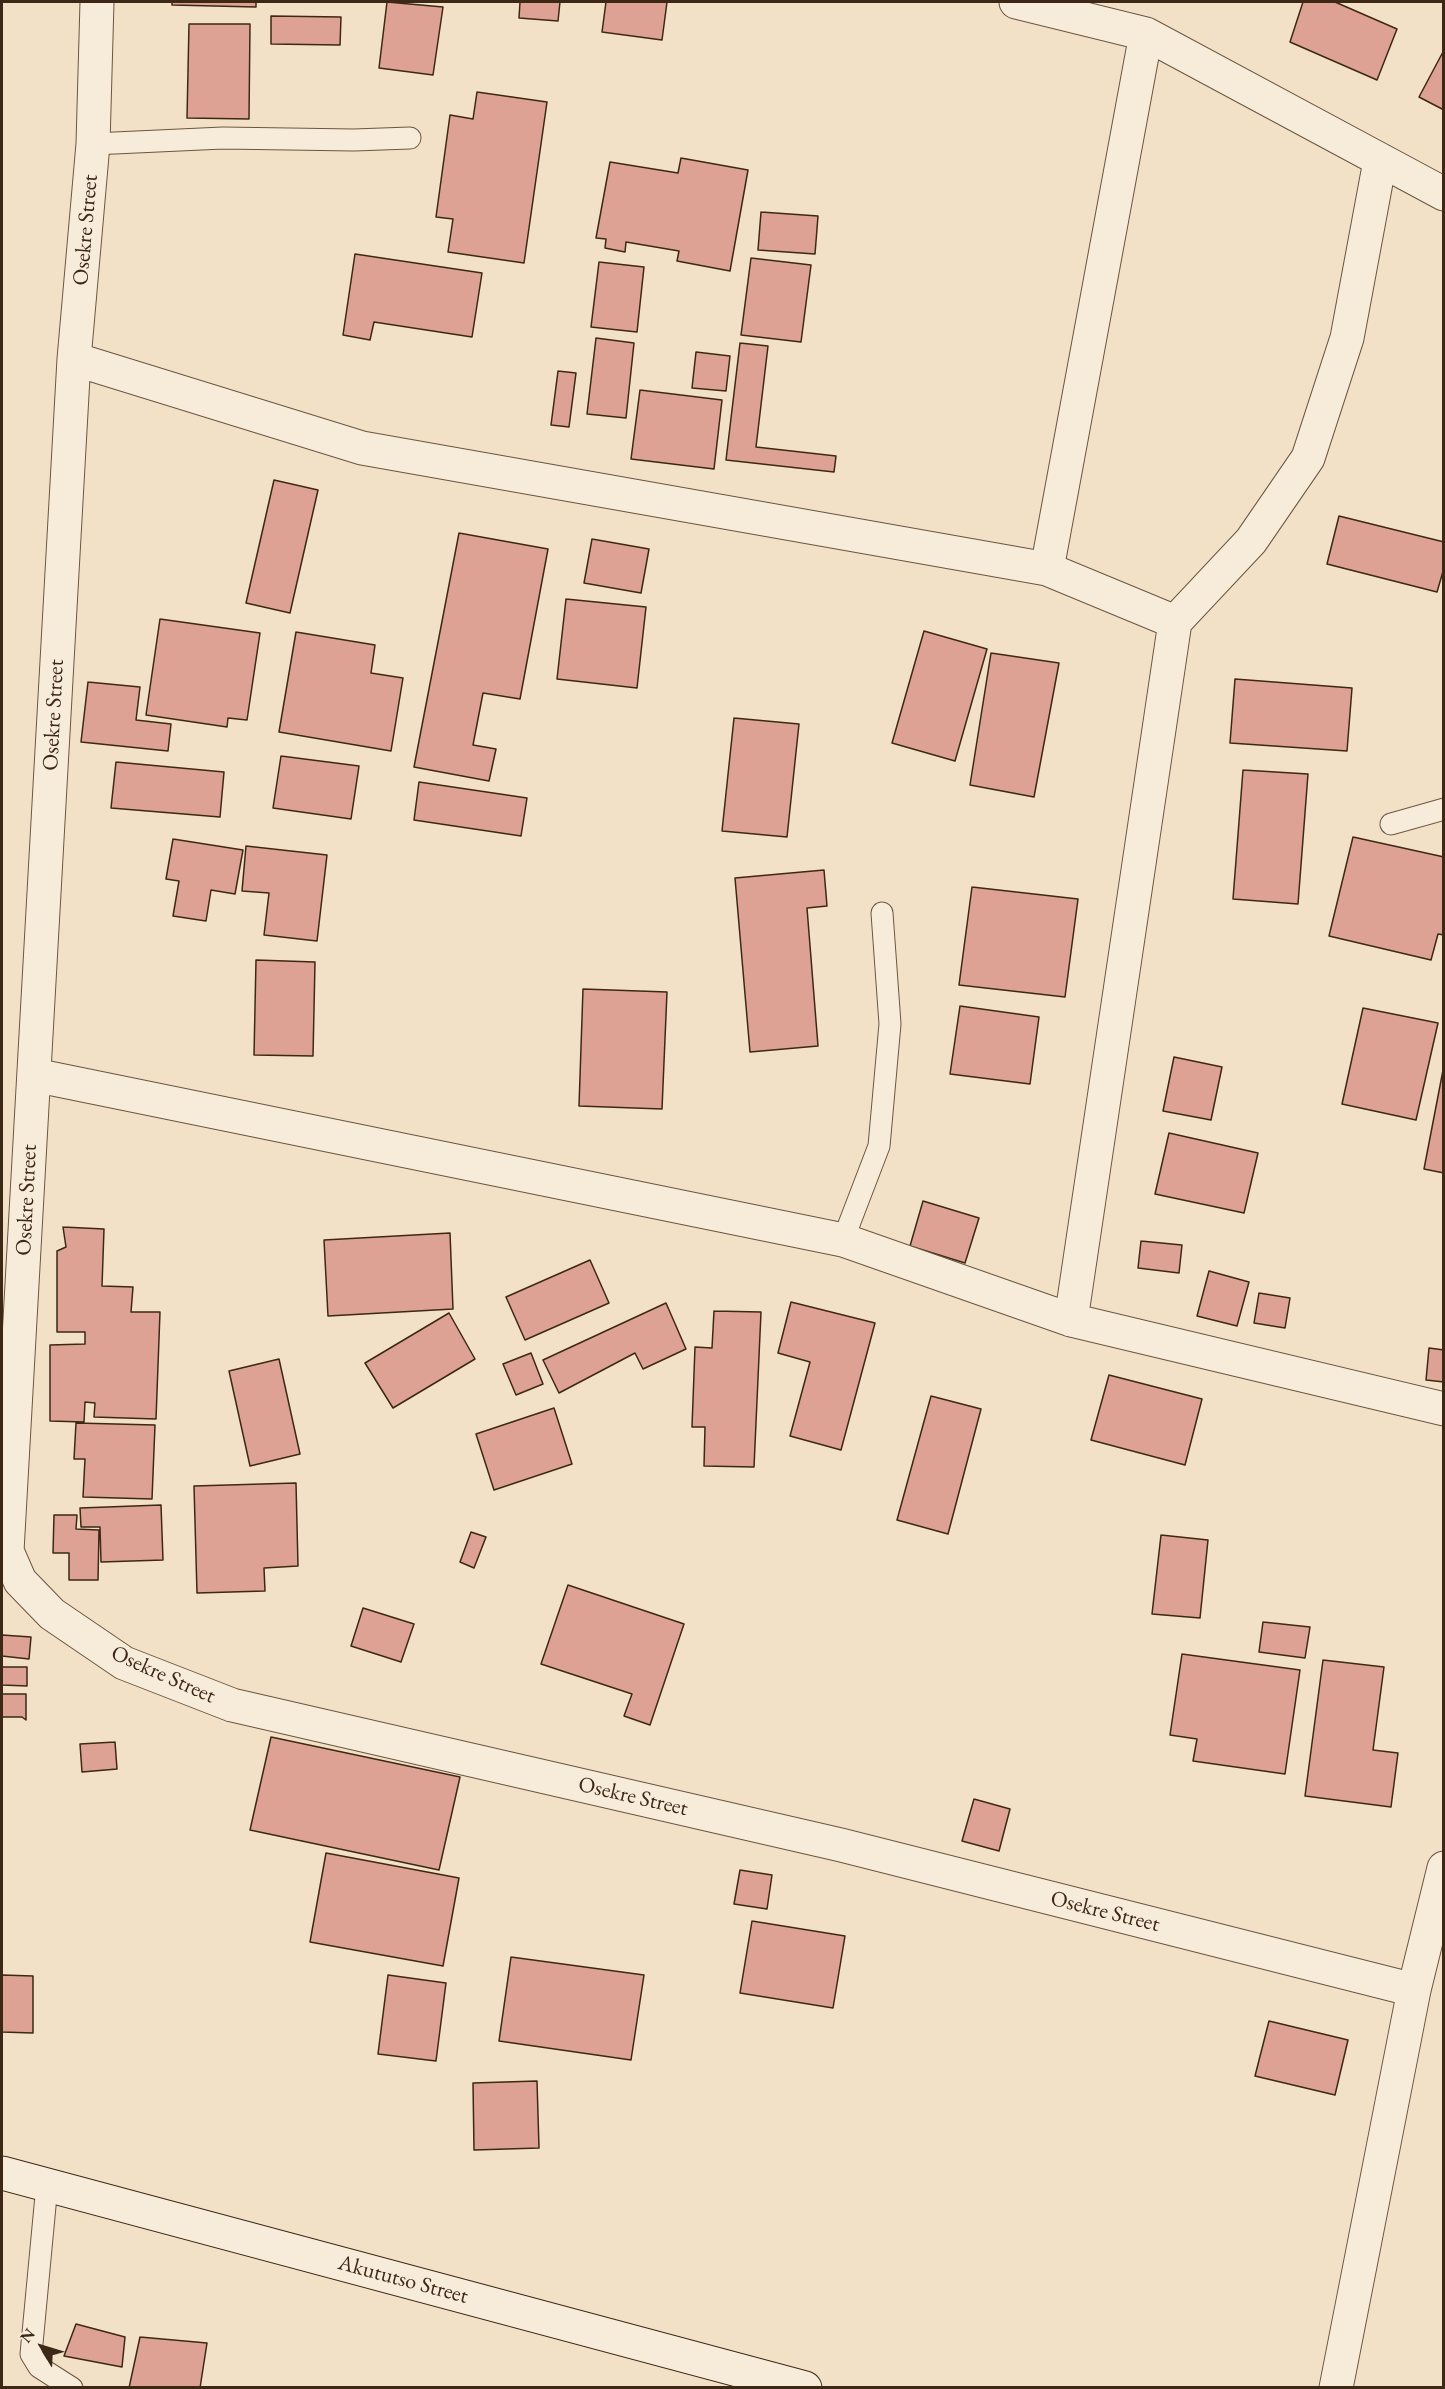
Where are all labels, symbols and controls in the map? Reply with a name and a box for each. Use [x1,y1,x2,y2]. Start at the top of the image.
street label: Osekre Street [68,173,104,287]
street label: Osekre Street [38,659,70,771]
street label: Osekre Street [11,1144,43,1256]
street label: Osekre Street [107,1640,219,1710]
street label: Osekre Street [576,1772,690,1822]
street label: Osekre Street [1048,1886,1162,1938]
street label: Akututso Street [335,2250,471,2310]
north arrow [12,2317,72,2377]
text: N [15,2324,40,2347]

